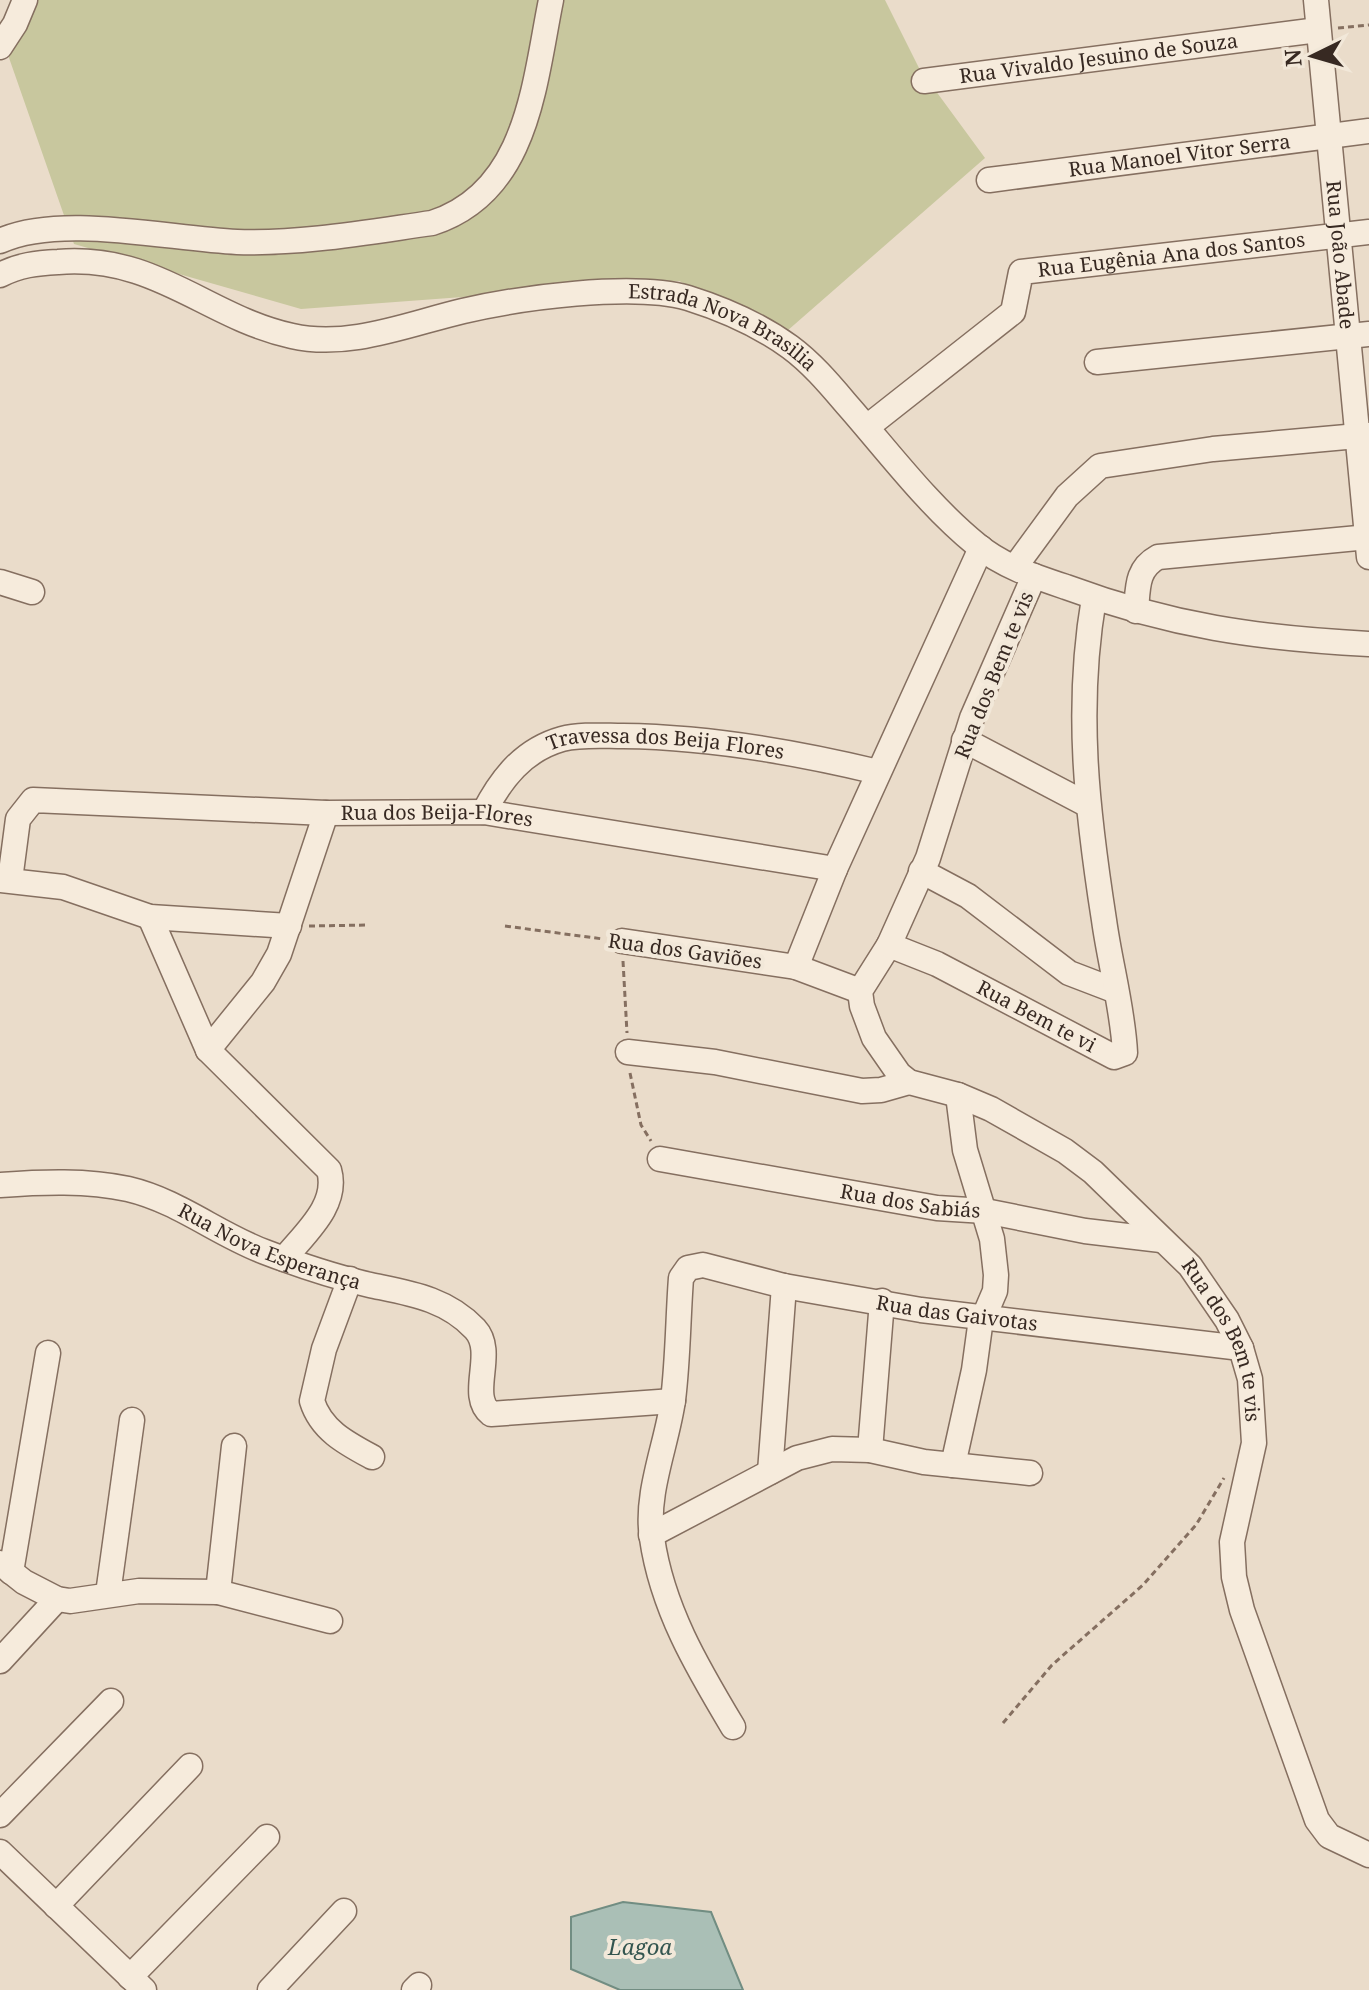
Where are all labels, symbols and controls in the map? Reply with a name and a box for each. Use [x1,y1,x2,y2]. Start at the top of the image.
north arrow [1273,16,1353,96]
street label: Rua Vivaldo Jesuino de Souza [958,27,1239,89]
text: N [1276,48,1308,68]
street label: Rua Manoel Vitor Serra [1067,127,1292,183]
street label: Rua João Abade [1320,179,1361,331]
street label: Rua Eugênia Ana dos Santos [1036,225,1306,283]
street label: Estrada Nova Brasilia [628,277,823,377]
street label: Rua dos Bem te vis [948,587,1039,762]
street label: Travessa dos Beija Flores [542,722,786,765]
street label: Rua dos Beija-Flores [341,798,535,833]
street label: Rua dos Gaviões [606,926,764,975]
street label: Rua Bem te vi [972,973,1102,1059]
street label: Rua dos Sabiás [838,1177,981,1224]
street label: Rua Nova Esperança [174,1196,364,1295]
street label: Rua dos Bem te vis [1176,1253,1267,1423]
street label: Rua das Gaivotas [874,1288,1039,1337]
water label: Lagoa [607,1931,672,1961]

